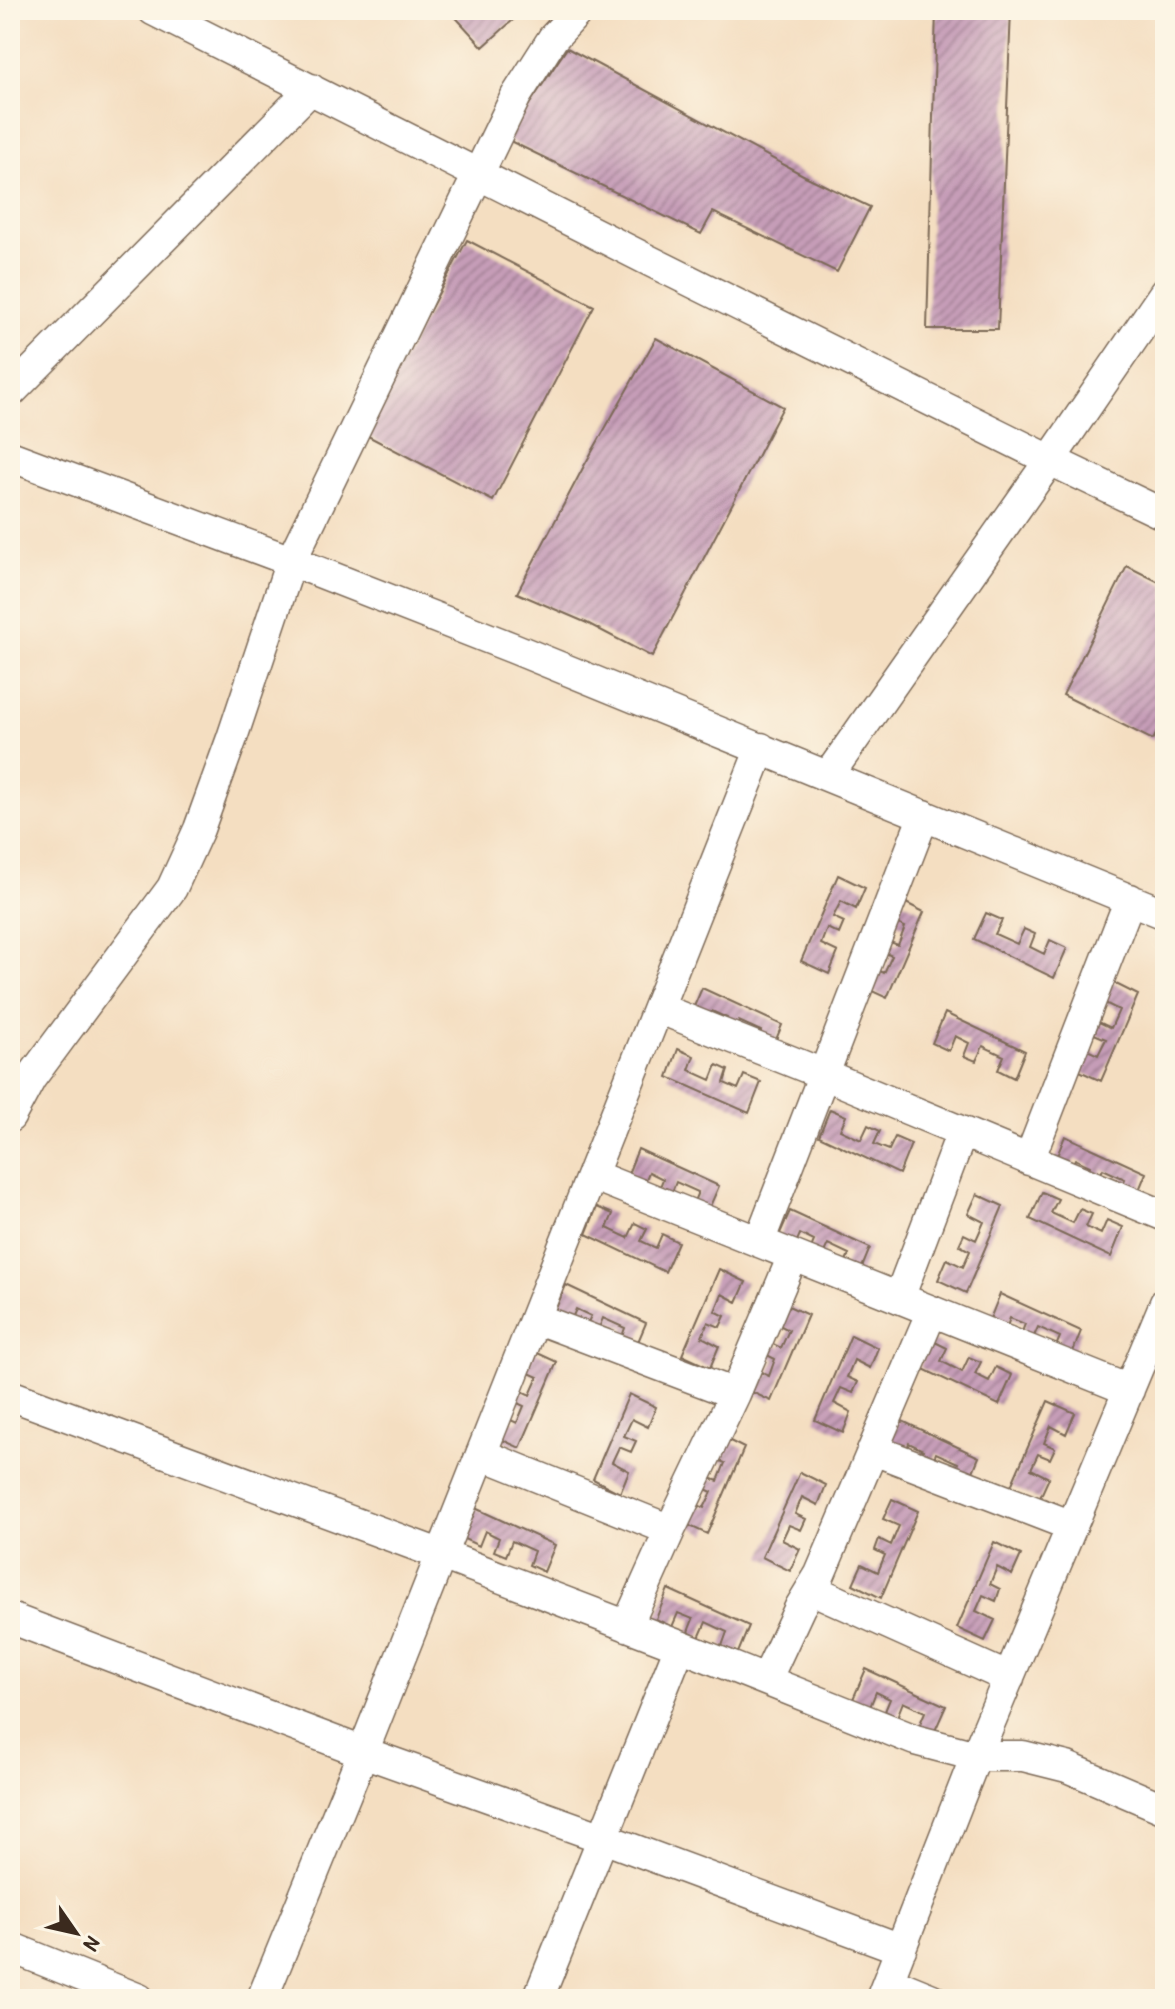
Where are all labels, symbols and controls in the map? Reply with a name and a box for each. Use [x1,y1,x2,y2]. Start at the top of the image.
north arrow [36,1893,116,1973]
text: N [77,1931,108,1958]

